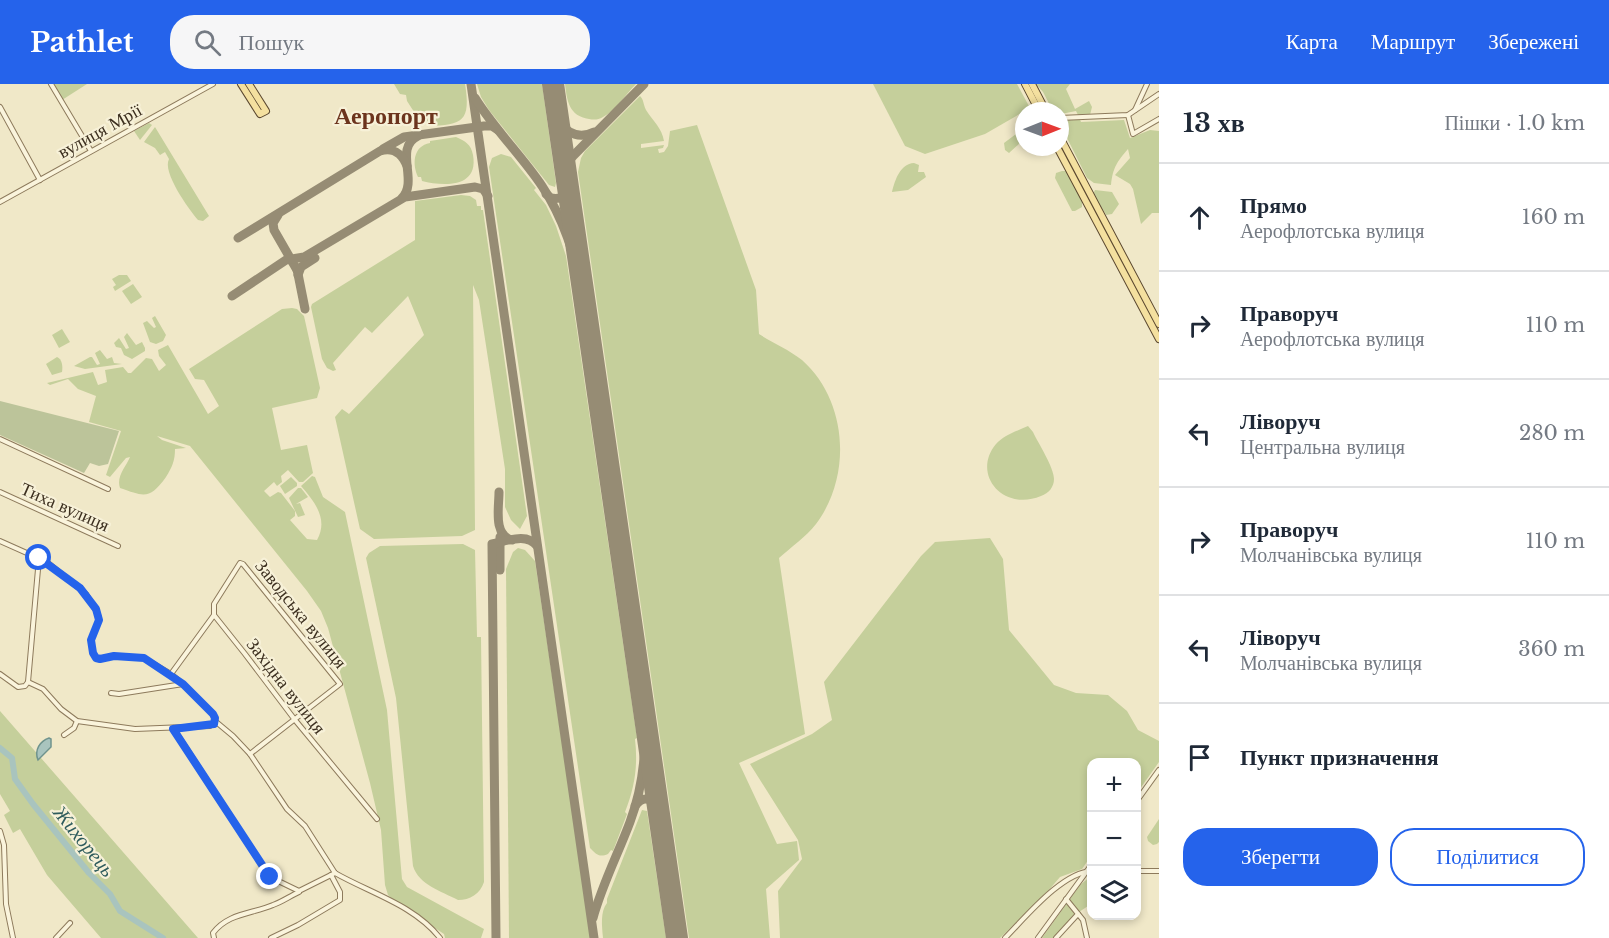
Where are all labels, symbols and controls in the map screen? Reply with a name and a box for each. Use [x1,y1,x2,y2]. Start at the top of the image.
search box [170,15,590,69]
text: Pathlet [30,25,134,60]
icon: search [191,26,224,59]
text: Пошук [239,29,304,56]
text: Карта [1286,29,1338,55]
text: Маршрут [1371,29,1455,55]
text: Збережені [1488,29,1579,55]
street label: вулиця Мрії [54,99,146,163]
district label: Аеропорт [334,101,438,130]
north arrow [1015,102,1069,156]
text: 13 хв [1183,107,1245,139]
text: Пішки · 1.0 km [1444,111,1585,135]
text: Прямо [1240,192,1307,219]
icon: ahead [1183,201,1216,234]
text: 160 m [1522,205,1585,229]
text: Аерофлотська вулиця [1240,219,1424,243]
text: Праворуч [1240,300,1338,327]
icon: right [1183,309,1216,342]
text: 110 m [1526,313,1585,337]
text: Аерофлотська вулиця [1240,327,1424,351]
text: Ліворуч [1240,408,1321,435]
icon: left [1183,417,1216,450]
text: 280 m [1519,421,1585,445]
text: Центральна вулиця [1240,435,1405,459]
street label: Тиха вулиця [17,478,113,536]
text: Праворуч [1240,516,1338,543]
icon: right [1183,525,1216,558]
text: 110 m [1526,529,1585,553]
text: Молчанівська вулиця [1240,543,1422,567]
route start [25,544,51,570]
street label: Заводська вулиця [250,555,352,673]
text: Ліворуч [1240,624,1321,651]
icon: left [1183,633,1216,666]
street label: Західна вулиця [242,634,330,738]
text: 360 m [1518,637,1585,661]
text: Молчанівська вулиця [1240,651,1422,675]
icon: arrive [1183,741,1216,774]
text: Пункт призначення [1240,744,1439,771]
map controls [1087,758,1141,920]
button: + [1087,758,1141,812]
water label: Жихорець [47,800,120,881]
button: − [1087,812,1141,866]
button: Зберегти [1183,828,1378,886]
button: Поділитися [1390,828,1585,886]
route end [256,863,282,889]
button: layers [1087,866,1141,920]

